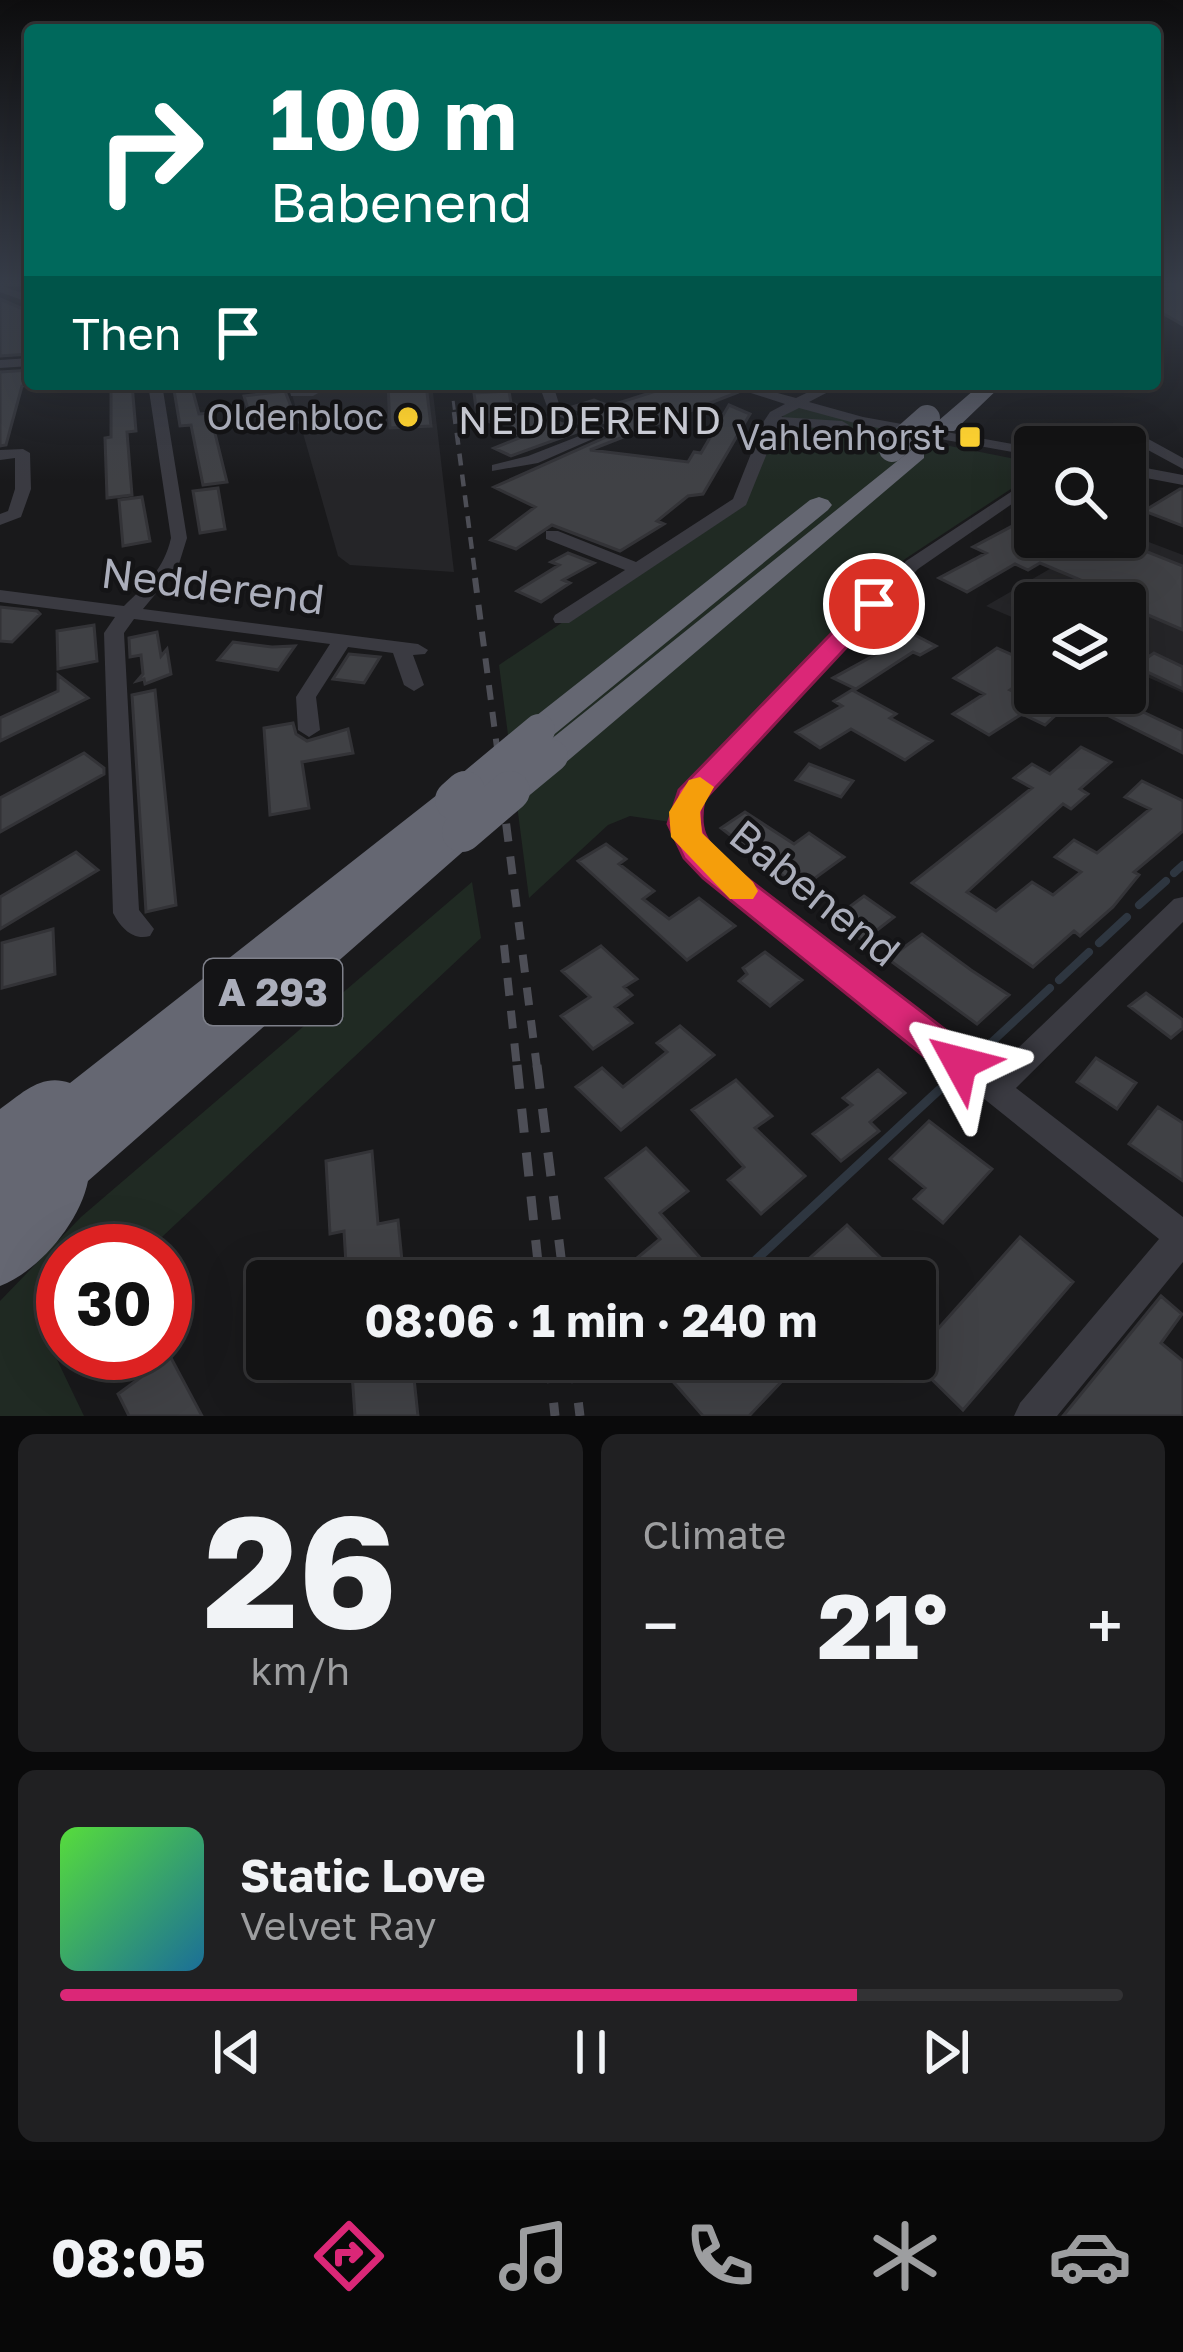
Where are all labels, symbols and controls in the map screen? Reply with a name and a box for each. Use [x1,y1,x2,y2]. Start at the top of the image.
text: 100 m [270,68,517,168]
icon: right [72,72,228,228]
text: Babenend [270,169,532,234]
icon: arrive [205,300,271,366]
text: Then [72,306,181,360]
place label: Oldenbloc [207,395,384,438]
district label: NEDDEREND [458,396,724,443]
marker: Oldenbloc [395,404,421,430]
place label: Vahlenhorst [736,415,946,458]
marker: Vahlenhorst [957,424,983,450]
map controls [1014,426,1146,714]
button: search [1014,426,1146,558]
street label: Nedderend [99,547,327,623]
pin [823,553,925,655]
icon: arrive [841,571,907,637]
button: layers [1014,582,1146,714]
street label: Babenend [721,809,911,976]
road number: A 293 [204,959,342,1025]
position arrow [897,1000,1023,1126]
speed limit sign: 30 [36,1224,192,1380]
text: 08:06 · 1 min · 240 m [365,1293,817,1347]
text: 26 [203,1475,397,1662]
text: Climate [643,1511,786,1558]
text: 21° [818,1571,948,1679]
text: − [643,1585,679,1665]
text: + [1087,1585,1123,1665]
text: km/h [251,1647,350,1694]
text: Static Love [240,1848,486,1902]
text: Velvet Ray [240,1902,436,1949]
icon: previous [204,2019,270,2085]
icon: pause [558,2019,624,2085]
icon: next [913,2019,979,2085]
icon: directions [307,2214,391,2298]
icon: music [492,2214,576,2298]
icon: phone [678,2214,762,2298]
icon: climate [863,2214,947,2298]
icon: car [1048,2214,1132,2298]
text: 08:05 [51,2224,206,2289]

